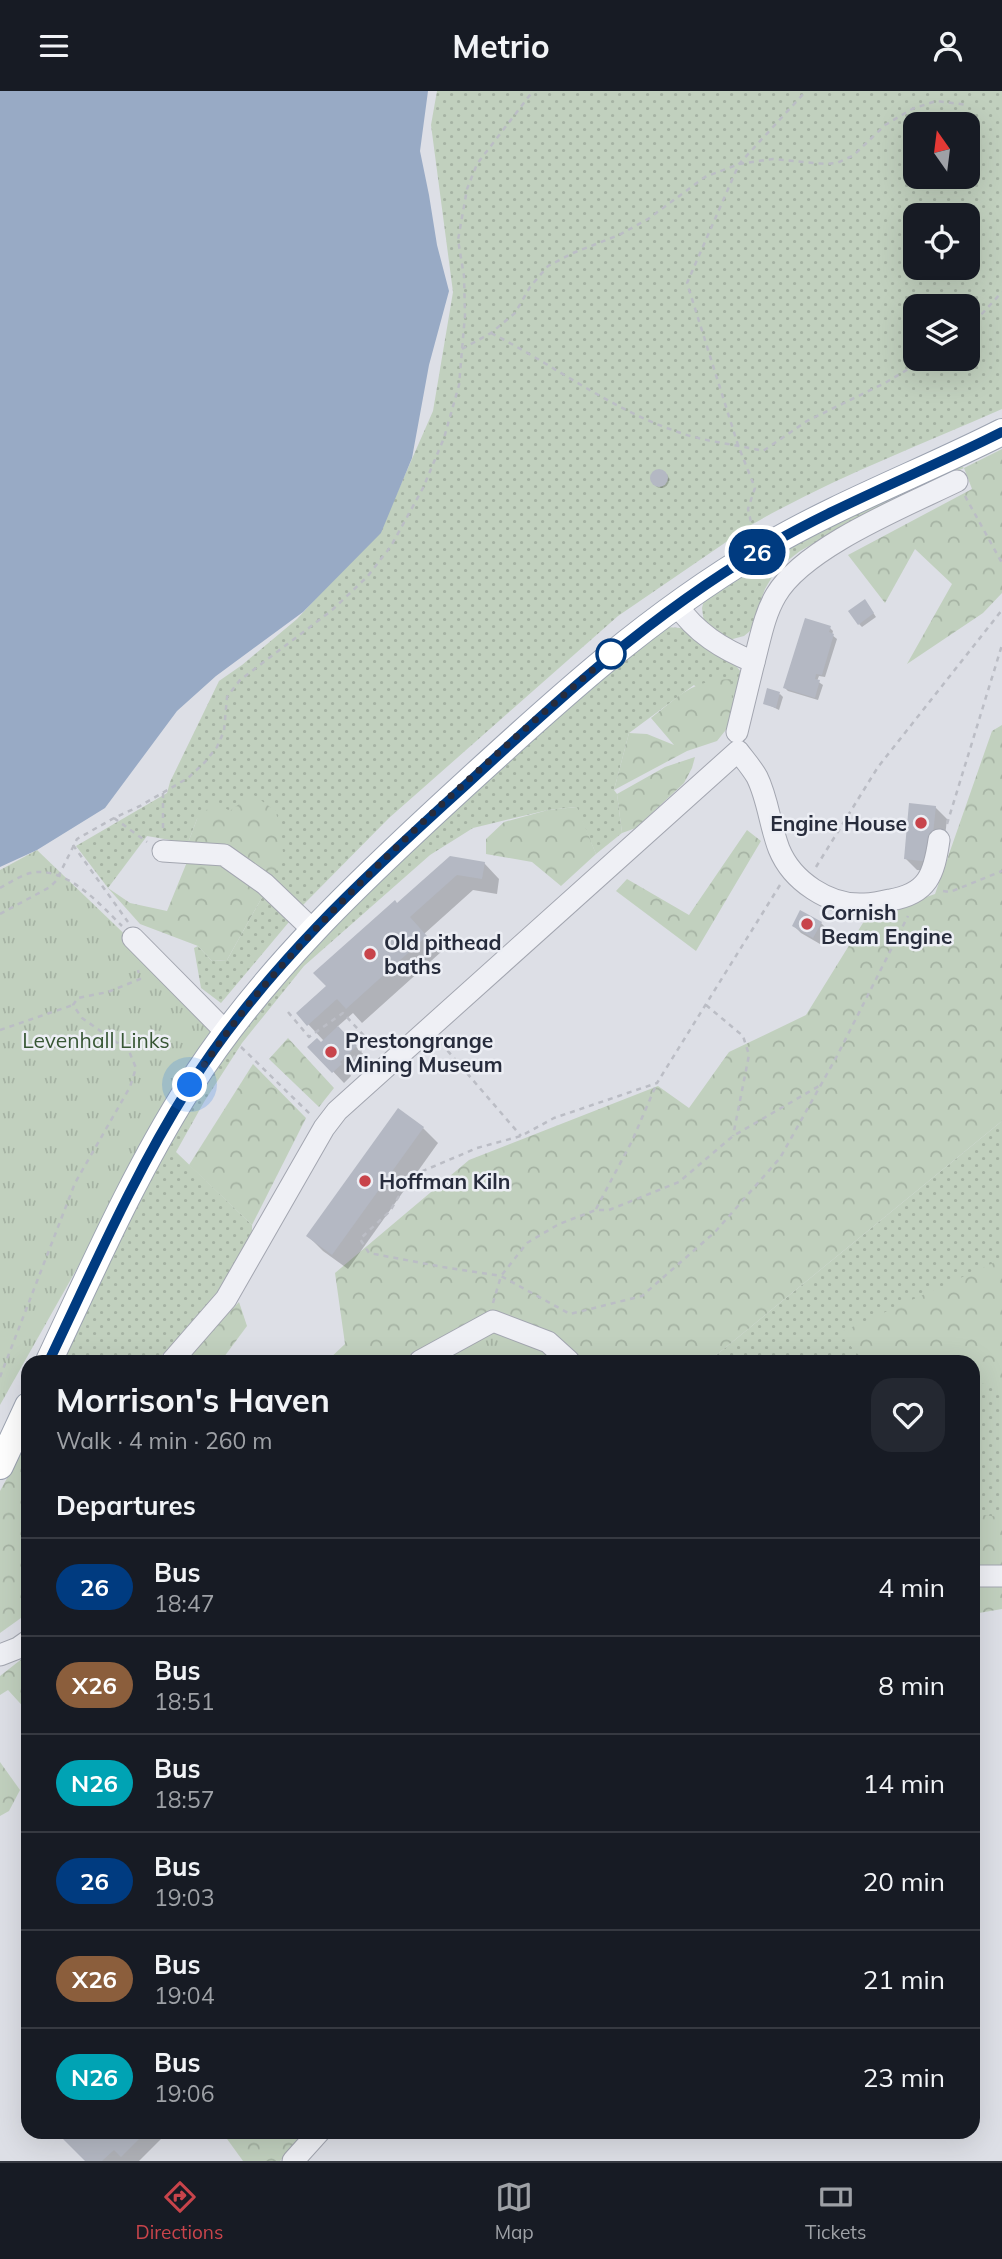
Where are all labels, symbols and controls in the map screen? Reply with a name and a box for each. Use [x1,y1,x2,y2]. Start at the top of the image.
text: Metrio [452,26,550,66]
icon: menu [35,27,73,65]
icon: person [929,27,967,65]
north arrow [903,112,980,189]
map controls [903,112,980,371]
button: locate [903,203,980,280]
button: layers [903,294,980,371]
line badge: 26 [726,529,788,575]
text: 26 [743,537,771,567]
unlabelled marker [596,639,626,669]
place label: Engine House [770,810,907,836]
marker: Engine House [913,815,929,831]
place label: Cornish Beam Engine [821,899,953,949]
marker: Cornish Beam Engine [799,916,815,932]
place label: Old pithead baths [384,929,501,979]
marker: Old pithead baths [362,946,378,962]
park label: Levenhall Links [22,1027,170,1053]
place label: Prestongrange Mining Museum [345,1027,503,1077]
marker: Prestongrange Mining Museum [323,1044,339,1060]
your location [172,1067,207,1102]
place label: Hoffman Kiln [379,1168,510,1194]
marker: Hoffman Kiln [357,1173,373,1189]
button: heart [871,1378,945,1452]
text: Morrison's Haven [56,1379,330,1420]
text: Walk · 4 min · 260 m [56,1426,273,1455]
text: Departures [56,1489,196,1522]
text: Bus [154,1556,200,1589]
text: 4 min [878,1571,945,1604]
text: 26 [80,1572,109,1602]
text: 18:47 [154,1589,214,1618]
text: Bus [154,1654,200,1687]
text: 8 min [878,1669,945,1702]
text: X26 [72,1670,117,1700]
text: 18:51 [154,1687,214,1716]
text: Bus [154,1752,200,1785]
text: 14 min [863,1767,945,1800]
text: N26 [71,1768,118,1798]
text: 18:57 [154,1785,214,1814]
text: Bus [154,1850,200,1883]
text: 20 min [863,1865,945,1898]
text: 26 [80,1866,109,1896]
text: 19:03 [154,1883,214,1912]
text: Bus [154,1948,200,1981]
text: 21 min [863,1963,945,1996]
text: X26 [72,1964,117,1994]
text: 19:04 [154,1981,214,2010]
text: Bus [154,2046,200,2079]
text: 23 min [863,2061,945,2094]
text: N26 [71,2062,118,2092]
text: 19:06 [154,2079,214,2108]
tab: Directions [136,2178,223,2244]
tab: Map [495,2178,534,2244]
tab: Tickets [805,2178,866,2244]

